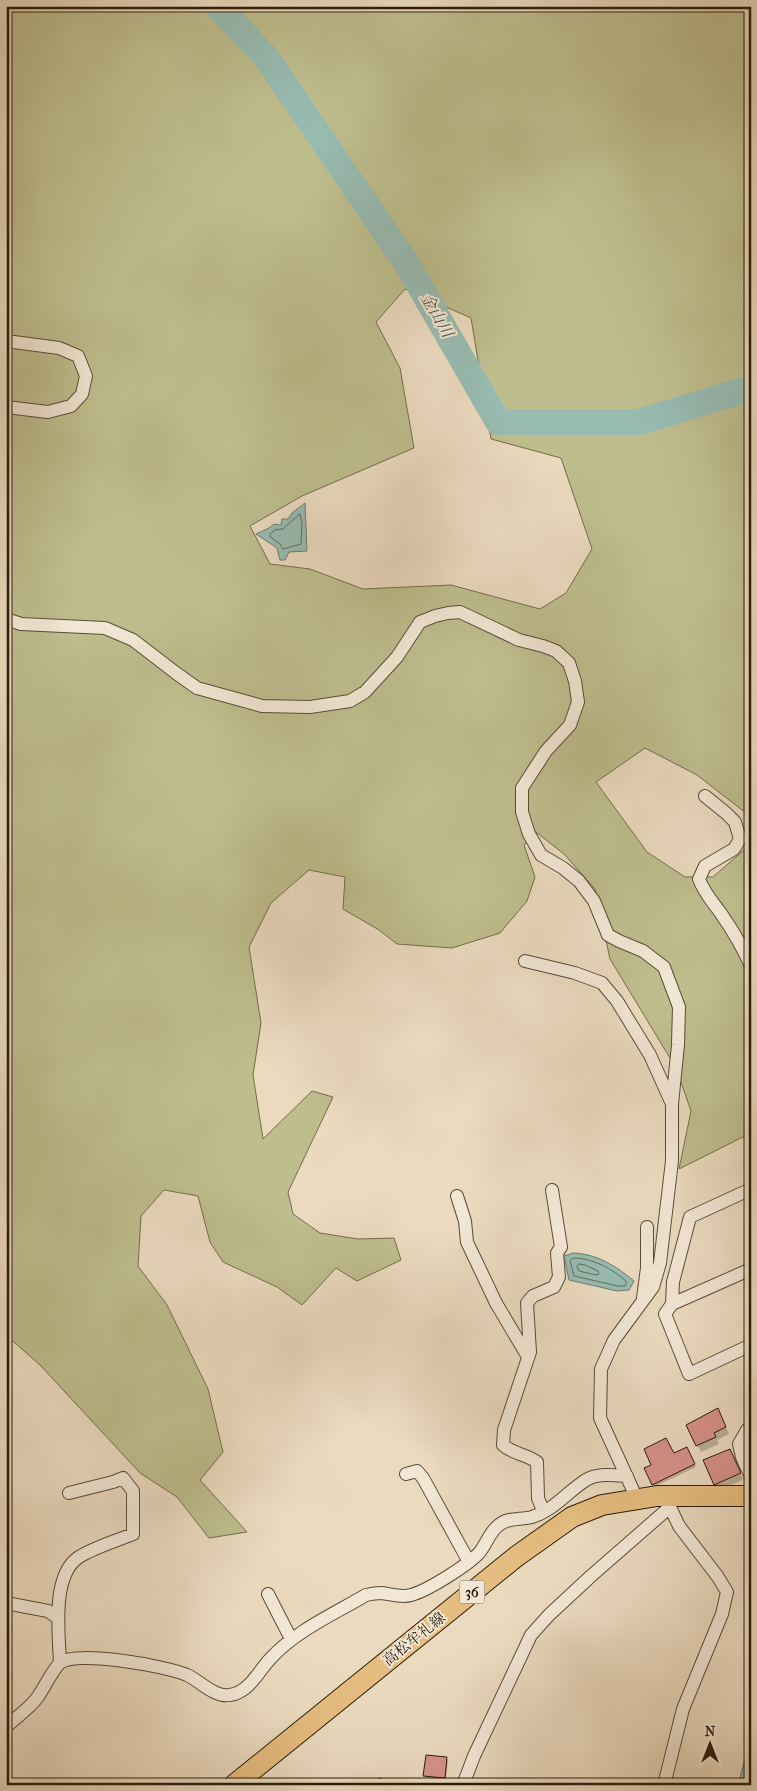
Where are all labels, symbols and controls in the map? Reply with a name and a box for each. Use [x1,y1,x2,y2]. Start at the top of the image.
water label: 金山川 [417,289,458,342]
road number: 36 [460,1580,484,1604]
street label: 高松牟礼線 [379,1608,449,1670]
north arrow [684,1718,734,1768]
text: N [705,1723,716,1740]

